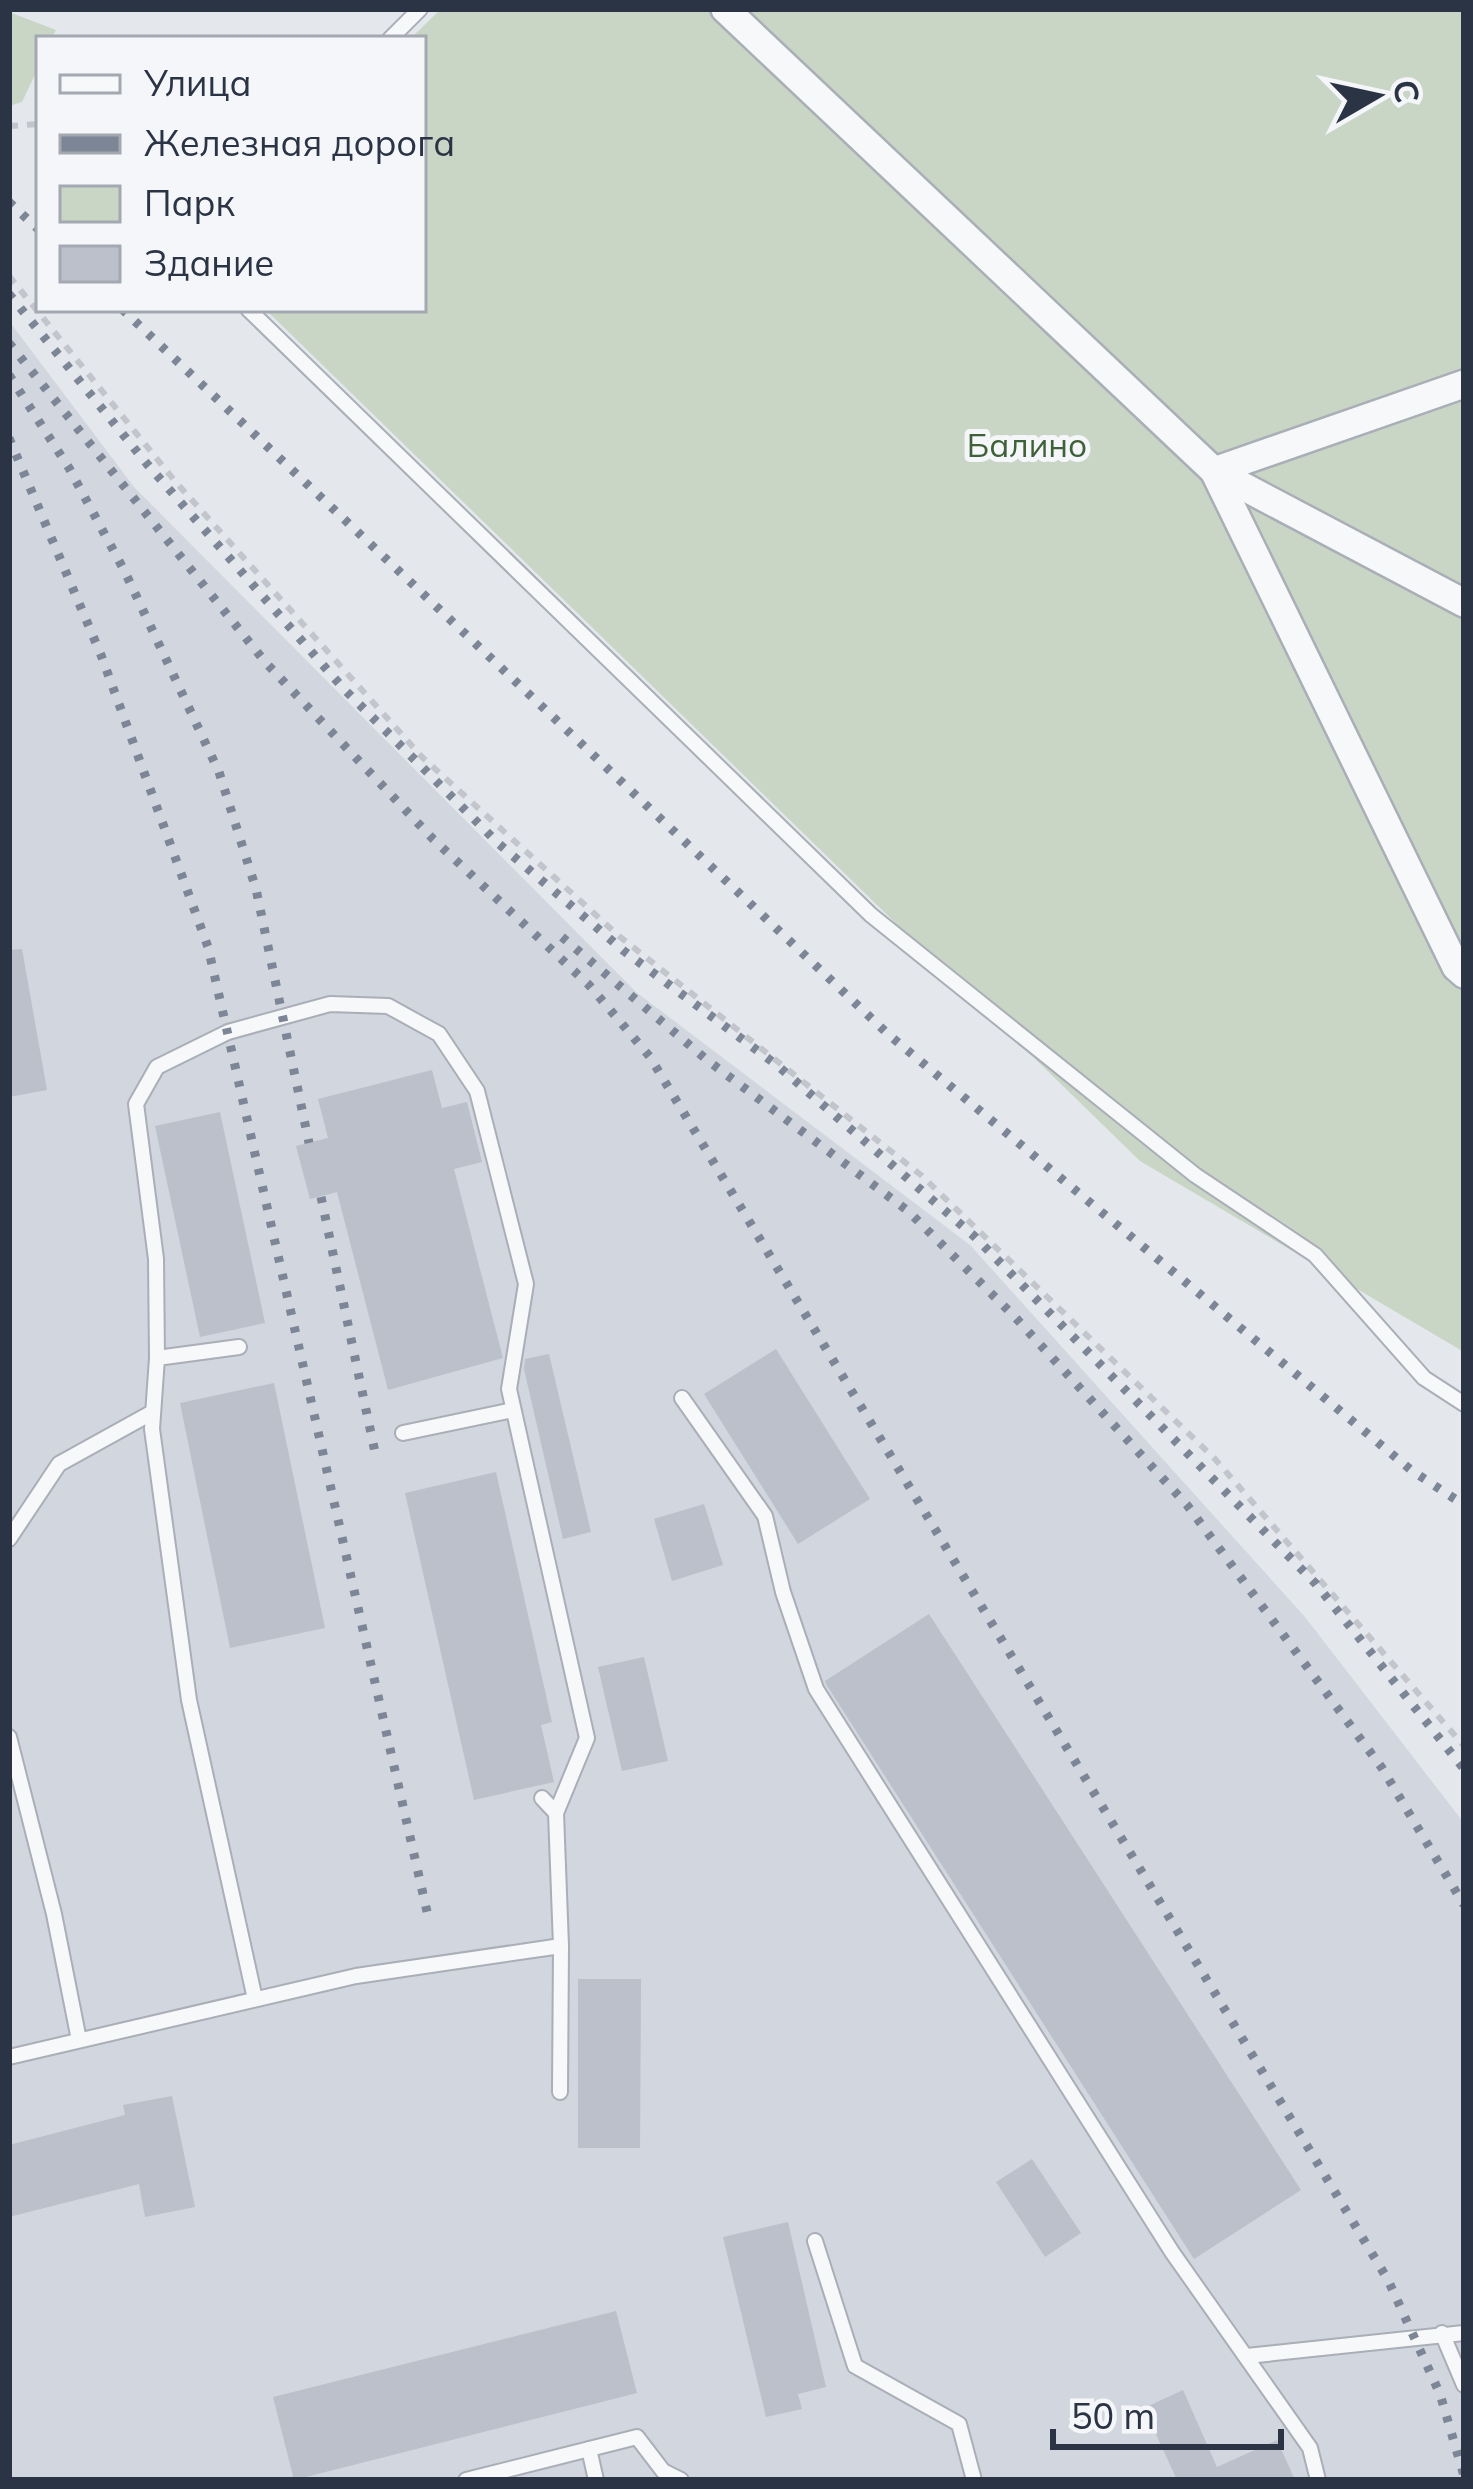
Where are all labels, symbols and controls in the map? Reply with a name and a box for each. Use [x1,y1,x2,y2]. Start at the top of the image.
legend [36,36,426,312]
north arrow [1317,36,1437,156]
text: Улица [143,60,252,105]
text: С [1385,77,1429,106]
text: Железная дорога [144,120,455,165]
text: Парк [144,180,235,225]
text: Здание [144,240,274,285]
park label: Балино [967,424,1087,465]
scale bar [1053,2375,1281,2449]
text: 50 m [1071,2393,1155,2438]

